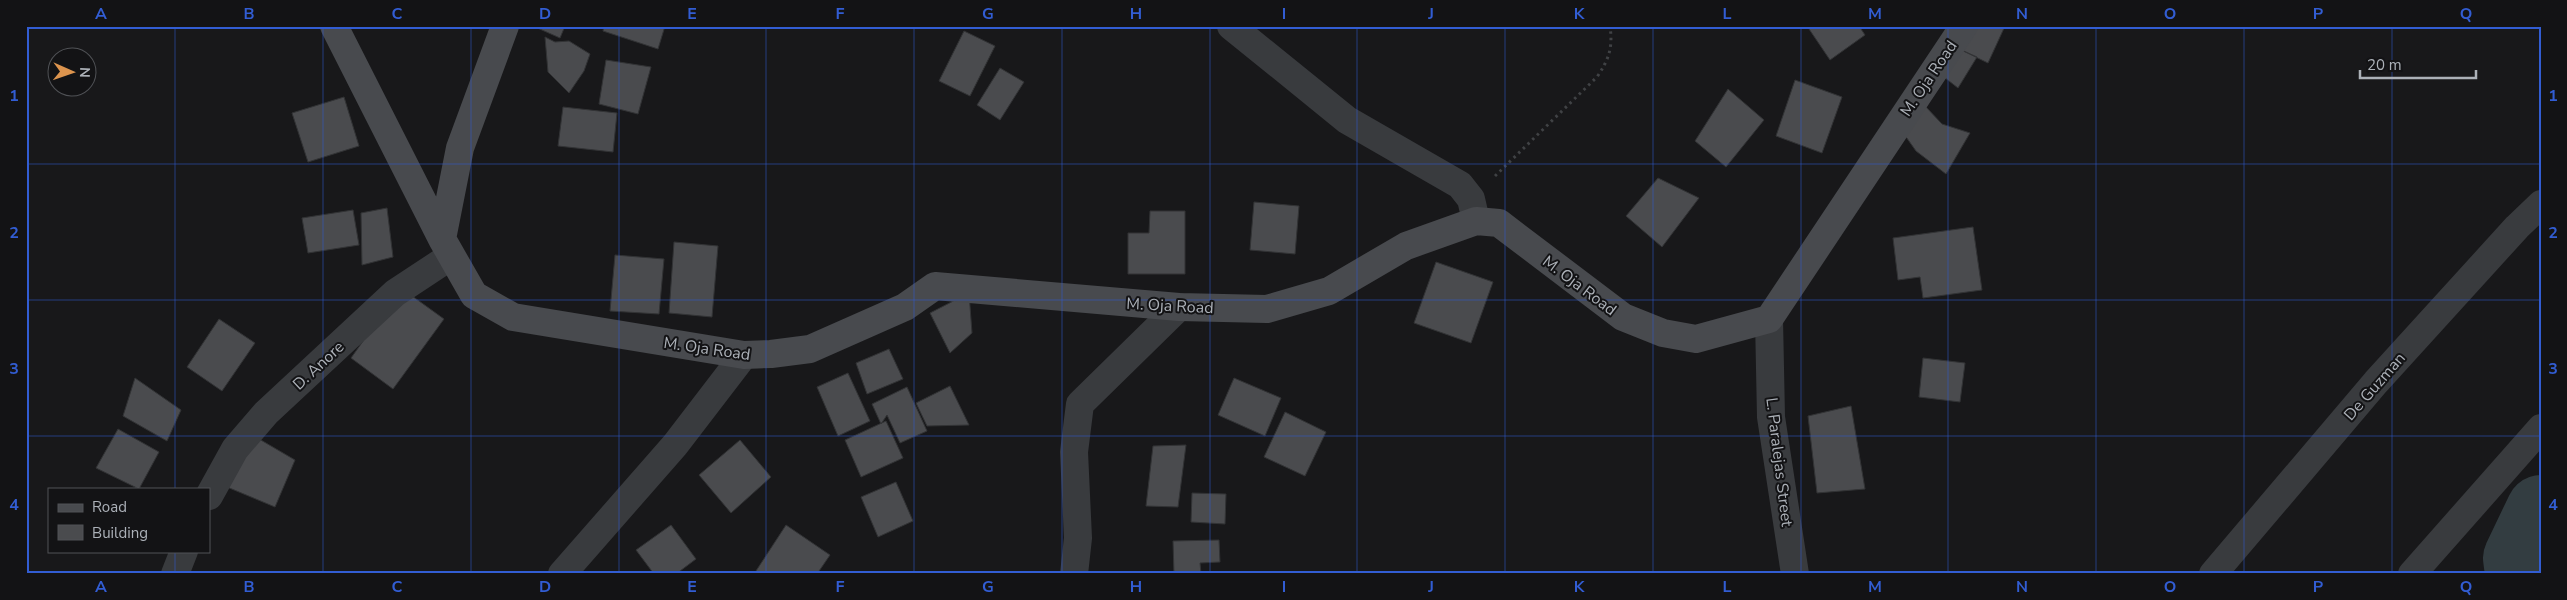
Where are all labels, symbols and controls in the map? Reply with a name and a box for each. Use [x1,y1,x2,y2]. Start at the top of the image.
text: A [95,3,107,25]
text: B [243,3,255,25]
text: C [392,3,403,25]
text: D [539,3,551,25]
text: E [687,3,697,25]
text: F [836,3,845,25]
text: G [982,3,994,25]
text: H [1130,3,1142,25]
text: I [1282,3,1286,25]
text: J [1427,3,1434,25]
text: K [1574,3,1586,25]
text: L [1723,3,1732,25]
text: M [1868,3,1882,25]
text: N [2016,3,2028,25]
text: O [2164,3,2176,25]
text: P [2313,3,2323,25]
text: Q [2460,3,2472,25]
street label: M. Oja Road [1895,36,1962,121]
north arrow [48,48,98,98]
scale bar [2360,48,2476,80]
text: 20 m [2367,55,2402,75]
text: N [75,67,94,78]
text: 1 [9,85,19,107]
text: 1 [2548,85,2558,107]
text: 2 [9,222,19,244]
text: 2 [2548,222,2558,244]
street label: M. Oja Road [1538,251,1621,321]
street label: M. Oja Road [1126,293,1214,319]
street label: M. Oja Road [662,332,752,366]
street label: D. Anore [288,336,349,395]
street label: De Guzman [2339,348,2411,425]
text: 3 [9,358,19,380]
text: 3 [2548,358,2558,380]
street label: L. Paralejas Street [1760,396,1798,528]
legend [48,488,210,552]
text: 4 [9,494,19,516]
text: 4 [2548,494,2558,516]
text: Road [92,497,127,517]
text: Building [92,523,148,543]
text: A [95,576,107,598]
text: B [243,576,255,598]
text: C [392,576,403,598]
text: D [539,576,551,598]
text: E [687,576,697,598]
text: F [836,576,845,598]
text: G [982,576,994,598]
text: H [1130,576,1142,598]
text: I [1282,576,1286,598]
text: J [1427,576,1434,598]
text: K [1574,576,1586,598]
text: L [1723,576,1732,598]
text: M [1868,576,1882,598]
text: N [2016,576,2028,598]
text: O [2164,576,2176,598]
text: P [2313,576,2323,598]
text: Q [2460,576,2472,598]

